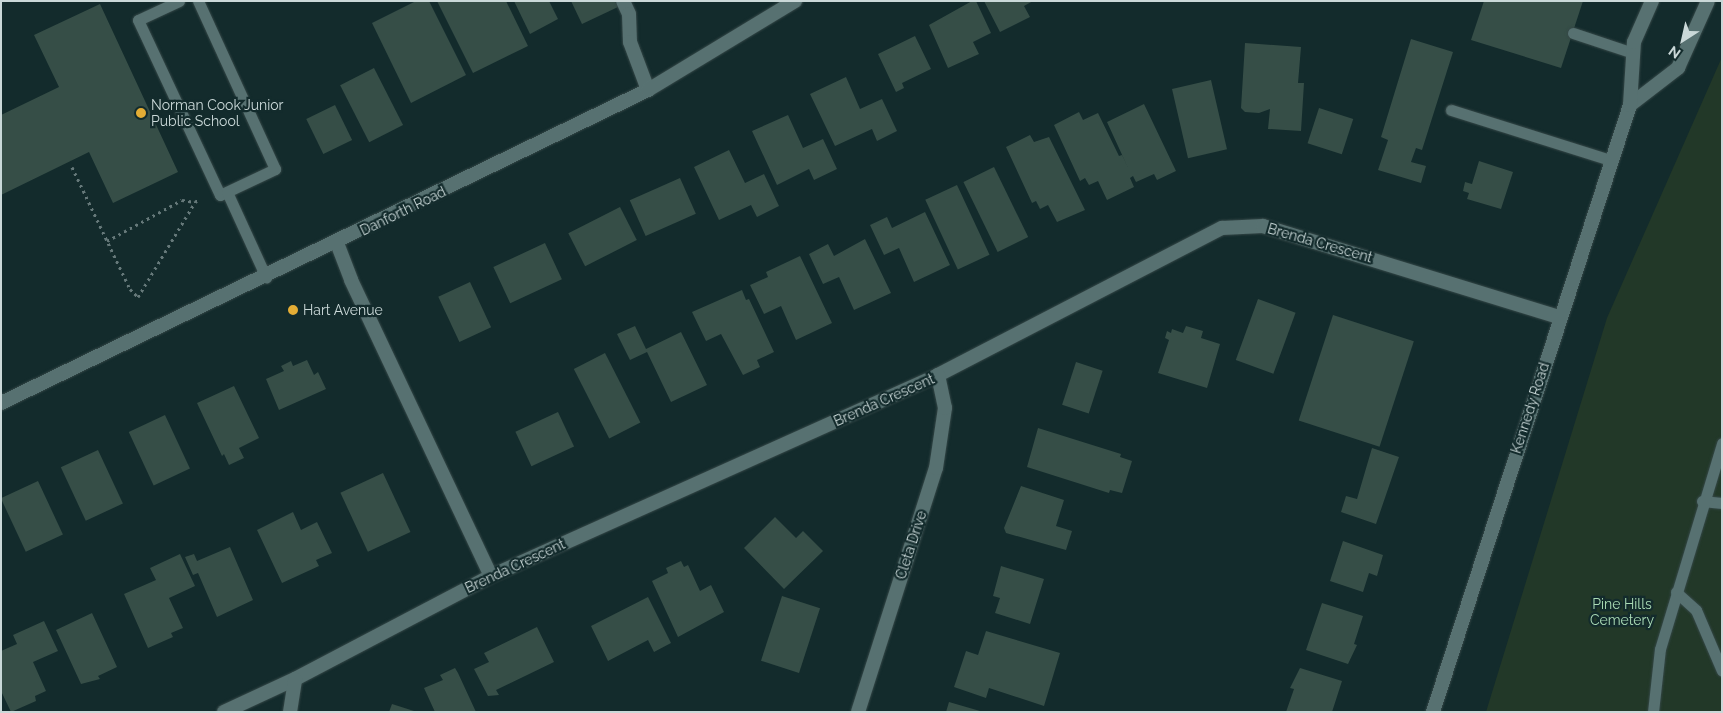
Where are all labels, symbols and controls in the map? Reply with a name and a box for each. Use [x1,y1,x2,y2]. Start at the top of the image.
north arrow [1658,15,1708,65]
text: N [1665,43,1683,62]
place label: Norman Cook Junior Public School [151,97,284,130]
marker: Norman Cook Junior Public School [135,107,147,119]
street label: Danforth Road [357,183,449,239]
street label: Brenda Crescent [1266,220,1374,266]
place label: Hart Avenue [303,302,383,318]
marker: Hart Avenue [287,304,299,316]
street label: Kennedy Road [1507,360,1553,456]
street label: Brenda Crescent [831,370,937,430]
street label: Cleta Drive [892,509,930,581]
street label: Brenda Crescent [462,536,568,596]
park label: Pine Hills Cemetery [1590,596,1654,628]

